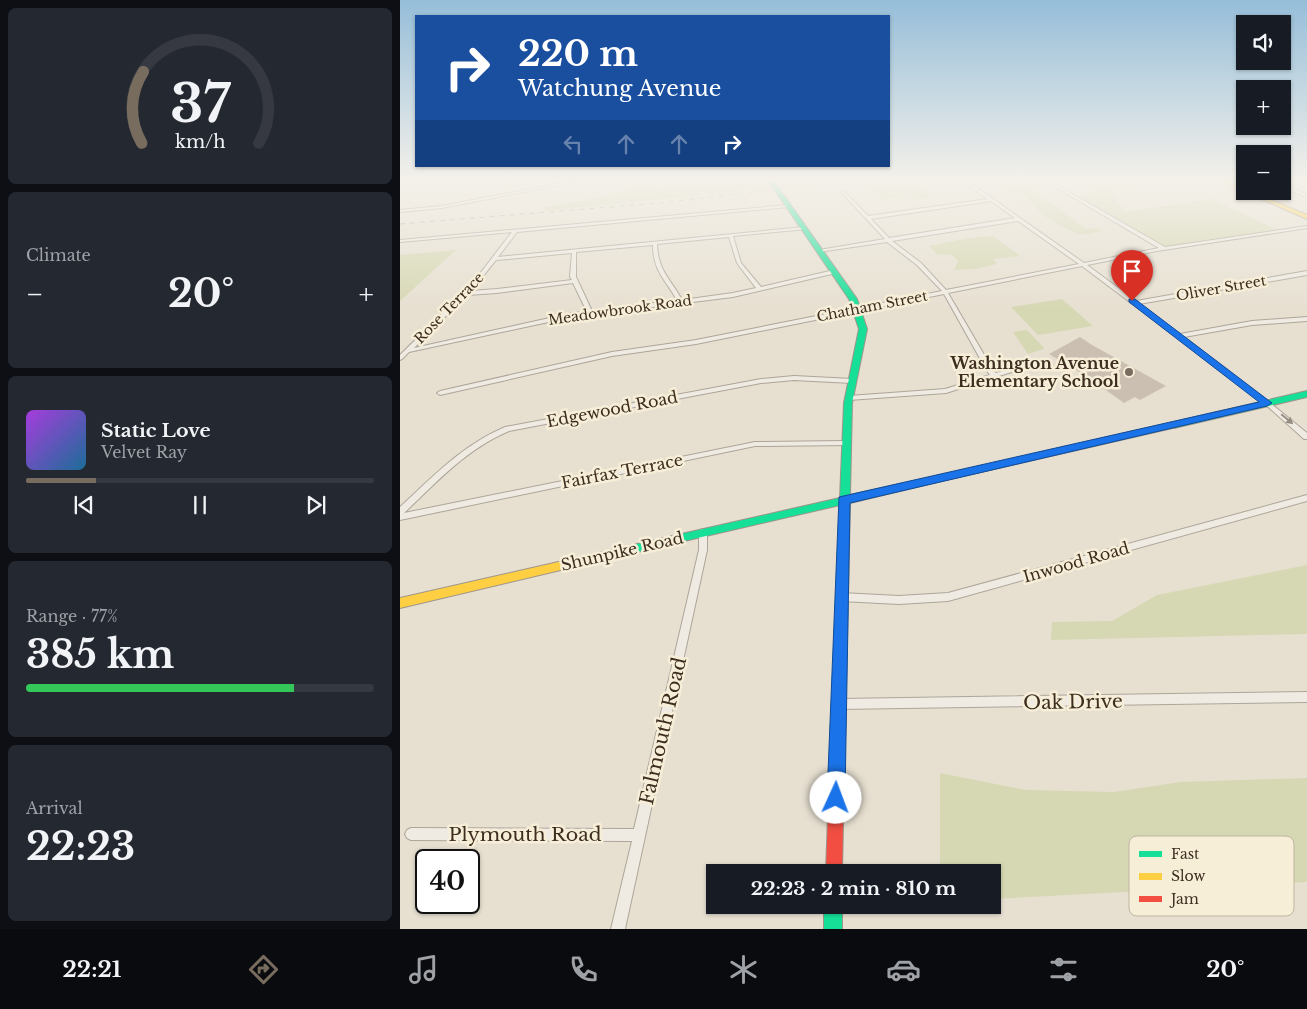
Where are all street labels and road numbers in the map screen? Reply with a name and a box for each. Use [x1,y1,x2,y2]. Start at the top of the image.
street label: Rose Terrace [410,269,488,347]
street label: Oliver Street [1175,271,1268,305]
street label: Chatham Street [815,286,930,326]
street label: Meadowbrook Road [547,291,693,329]
street label: Edgewood Road [545,386,679,432]
street label: Fairfax Terrace [560,449,684,493]
street label: Shunpike Road [559,527,685,575]
street label: Inwood Road [1021,537,1132,587]
street label: Falmouth Road [635,655,691,807]
street label: Oak Drive [1023,690,1123,714]
street label: Plymouth Road [448,823,602,846]

